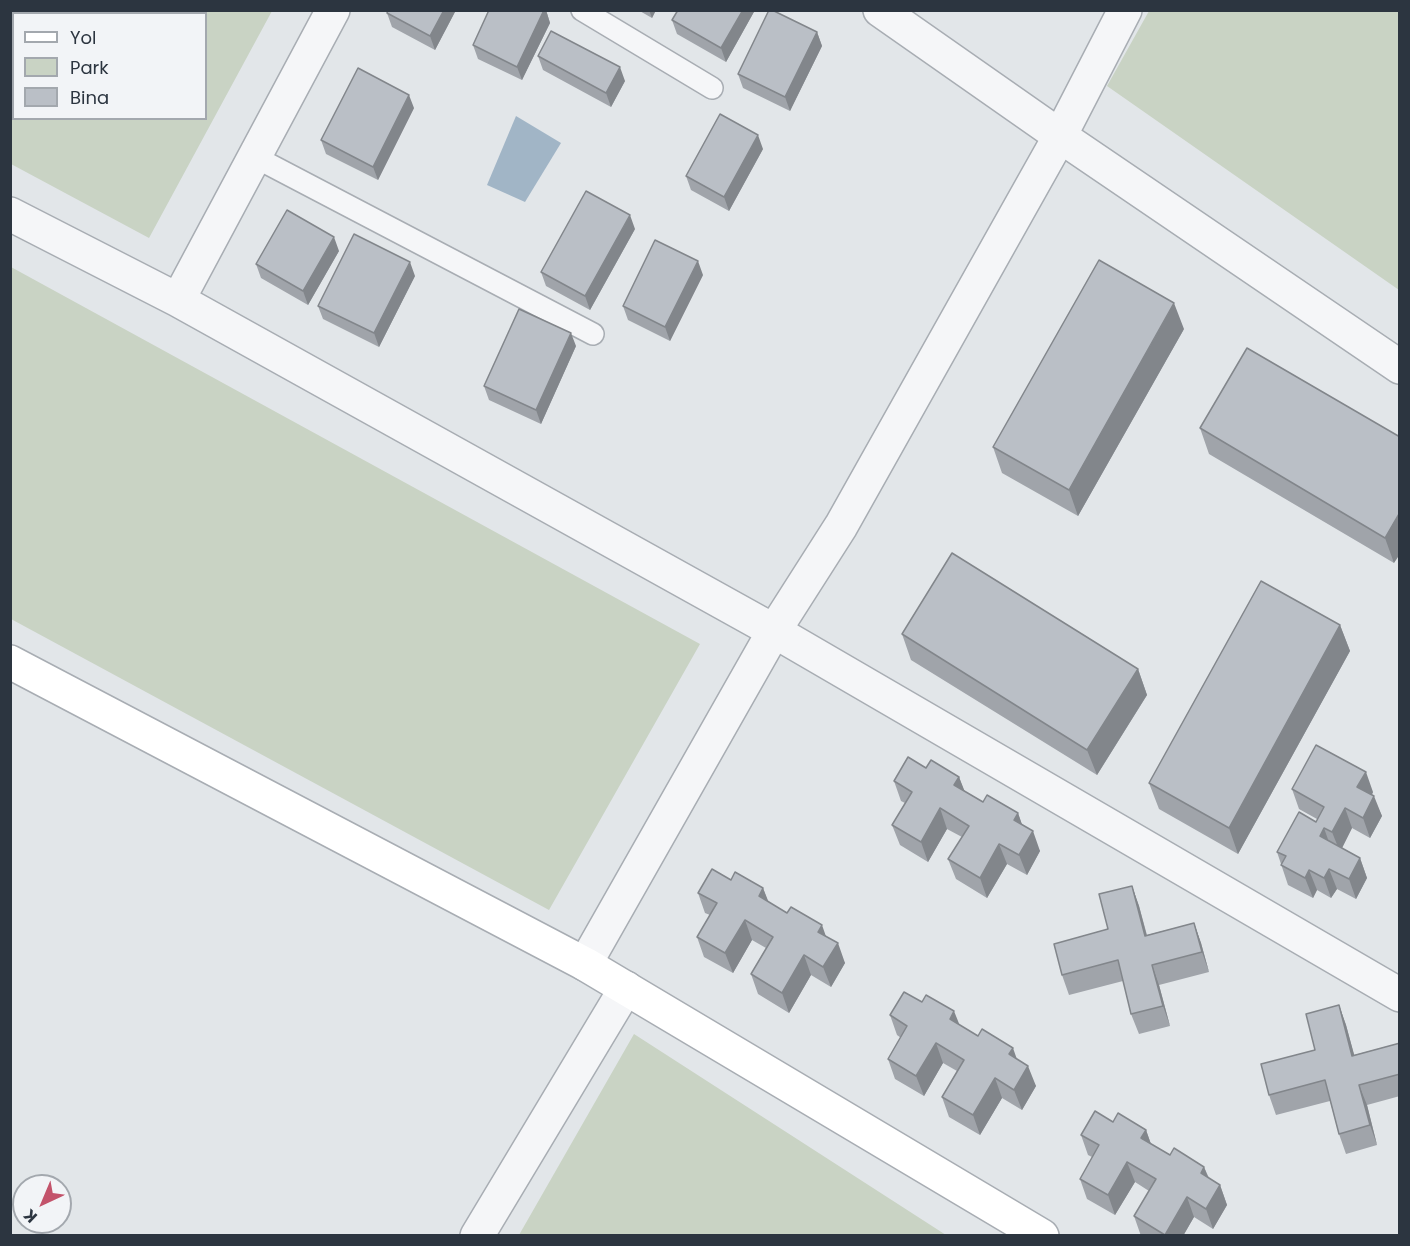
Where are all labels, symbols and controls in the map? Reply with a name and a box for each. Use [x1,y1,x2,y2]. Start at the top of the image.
legend [12,12,207,120]
text: Yol [70,25,96,50]
text: Park [70,55,109,80]
text: Bina [70,85,109,110]
north arrow [12,1174,72,1234]
text: K [19,1204,43,1228]

